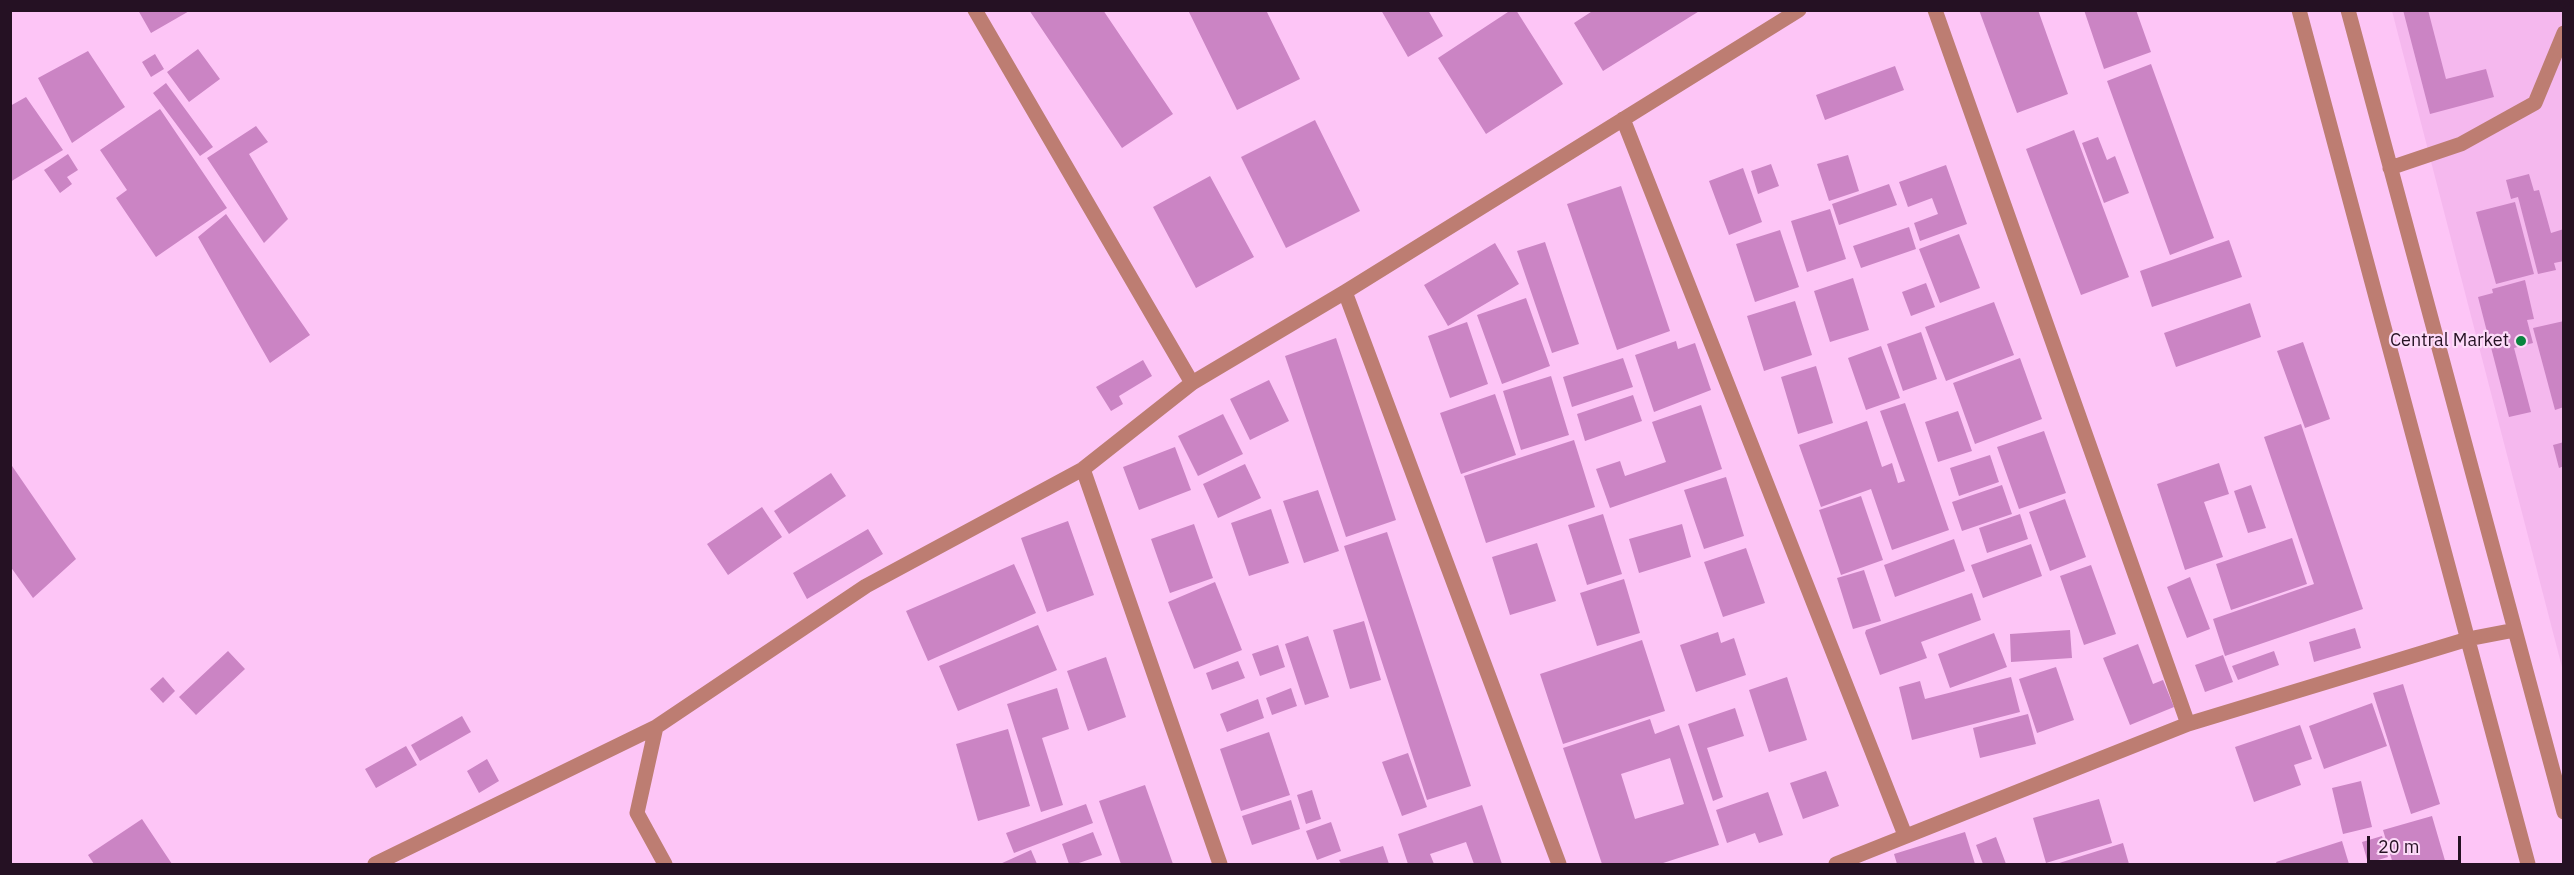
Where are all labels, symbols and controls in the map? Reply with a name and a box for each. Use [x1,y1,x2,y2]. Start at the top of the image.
place label: Central Market [2390,330,2509,352]
marker: Central Market [2514,334,2528,348]
scale bar [2370,824,2464,862]
text: 20 m [2378,835,2420,858]

